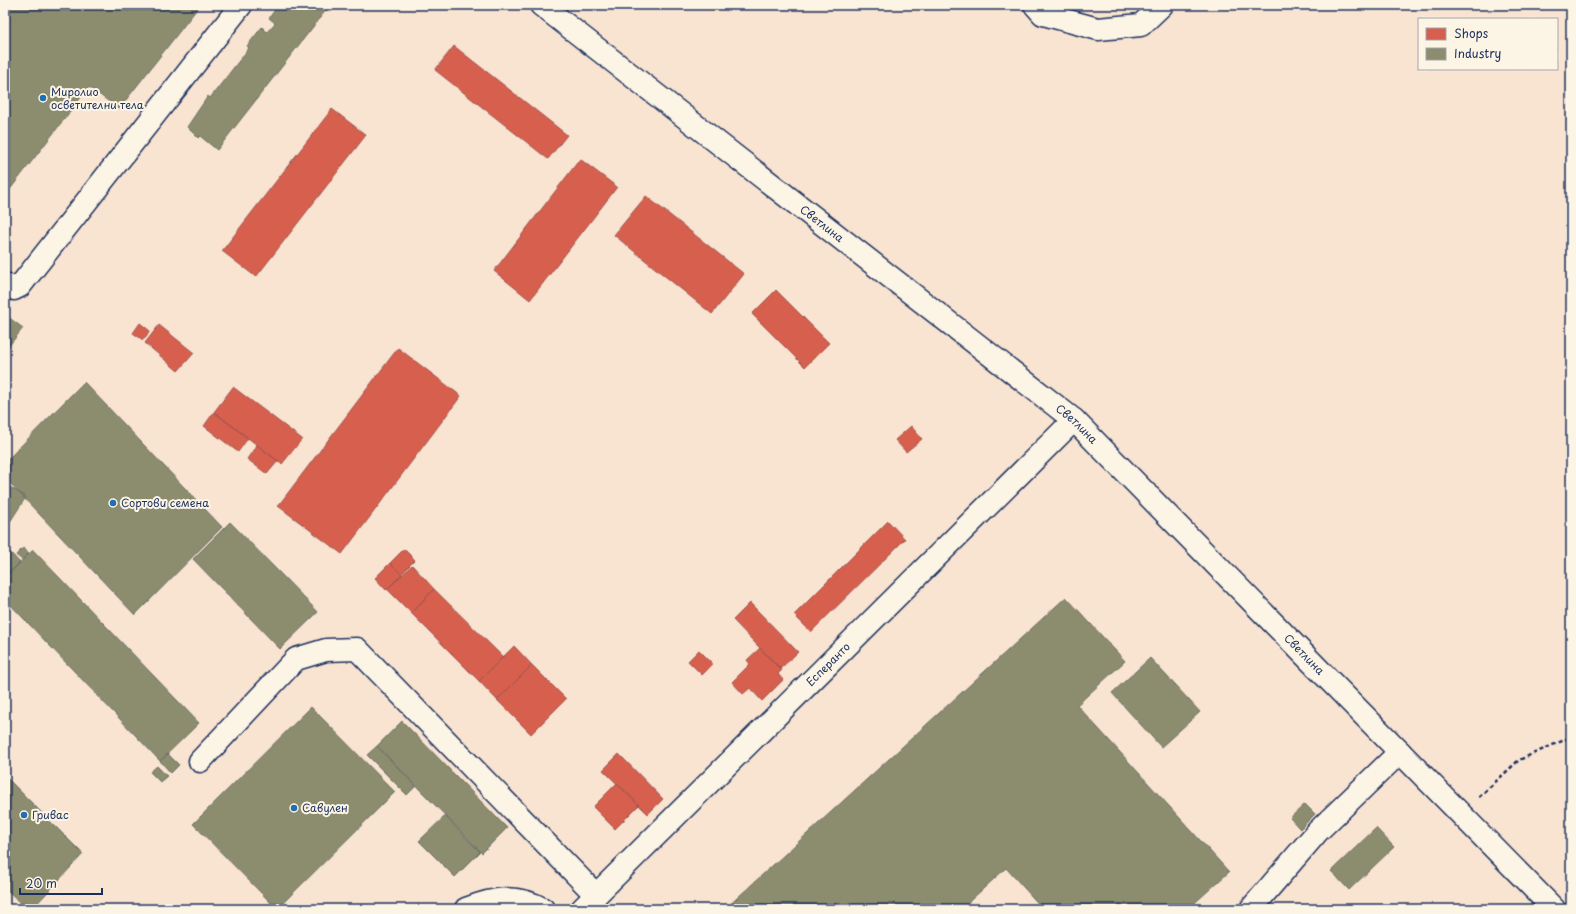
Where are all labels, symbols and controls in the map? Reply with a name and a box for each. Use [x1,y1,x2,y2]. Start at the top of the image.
legend [1418,18,1558,70]
text: Shops [1454,24,1489,42]
text: Industry [1454,44,1502,62]
place label: Миролио осветителни тела [51,83,144,113]
marker: Миролио осветителни тела [38,93,48,103]
street label: Светлина [797,201,848,246]
street label: Светлина [1052,400,1102,447]
place label: Сортови семена [121,494,209,511]
marker: Сортови семена [108,498,118,508]
street label: Светлина [1280,630,1329,678]
street label: Есперанто [802,638,854,690]
place label: Савулен [302,799,348,816]
marker: Савулен [289,803,299,813]
place label: Гривас [32,806,69,823]
marker: Гривас [19,810,29,820]
scale bar [20,870,102,896]
text: 20 m [26,874,57,892]

